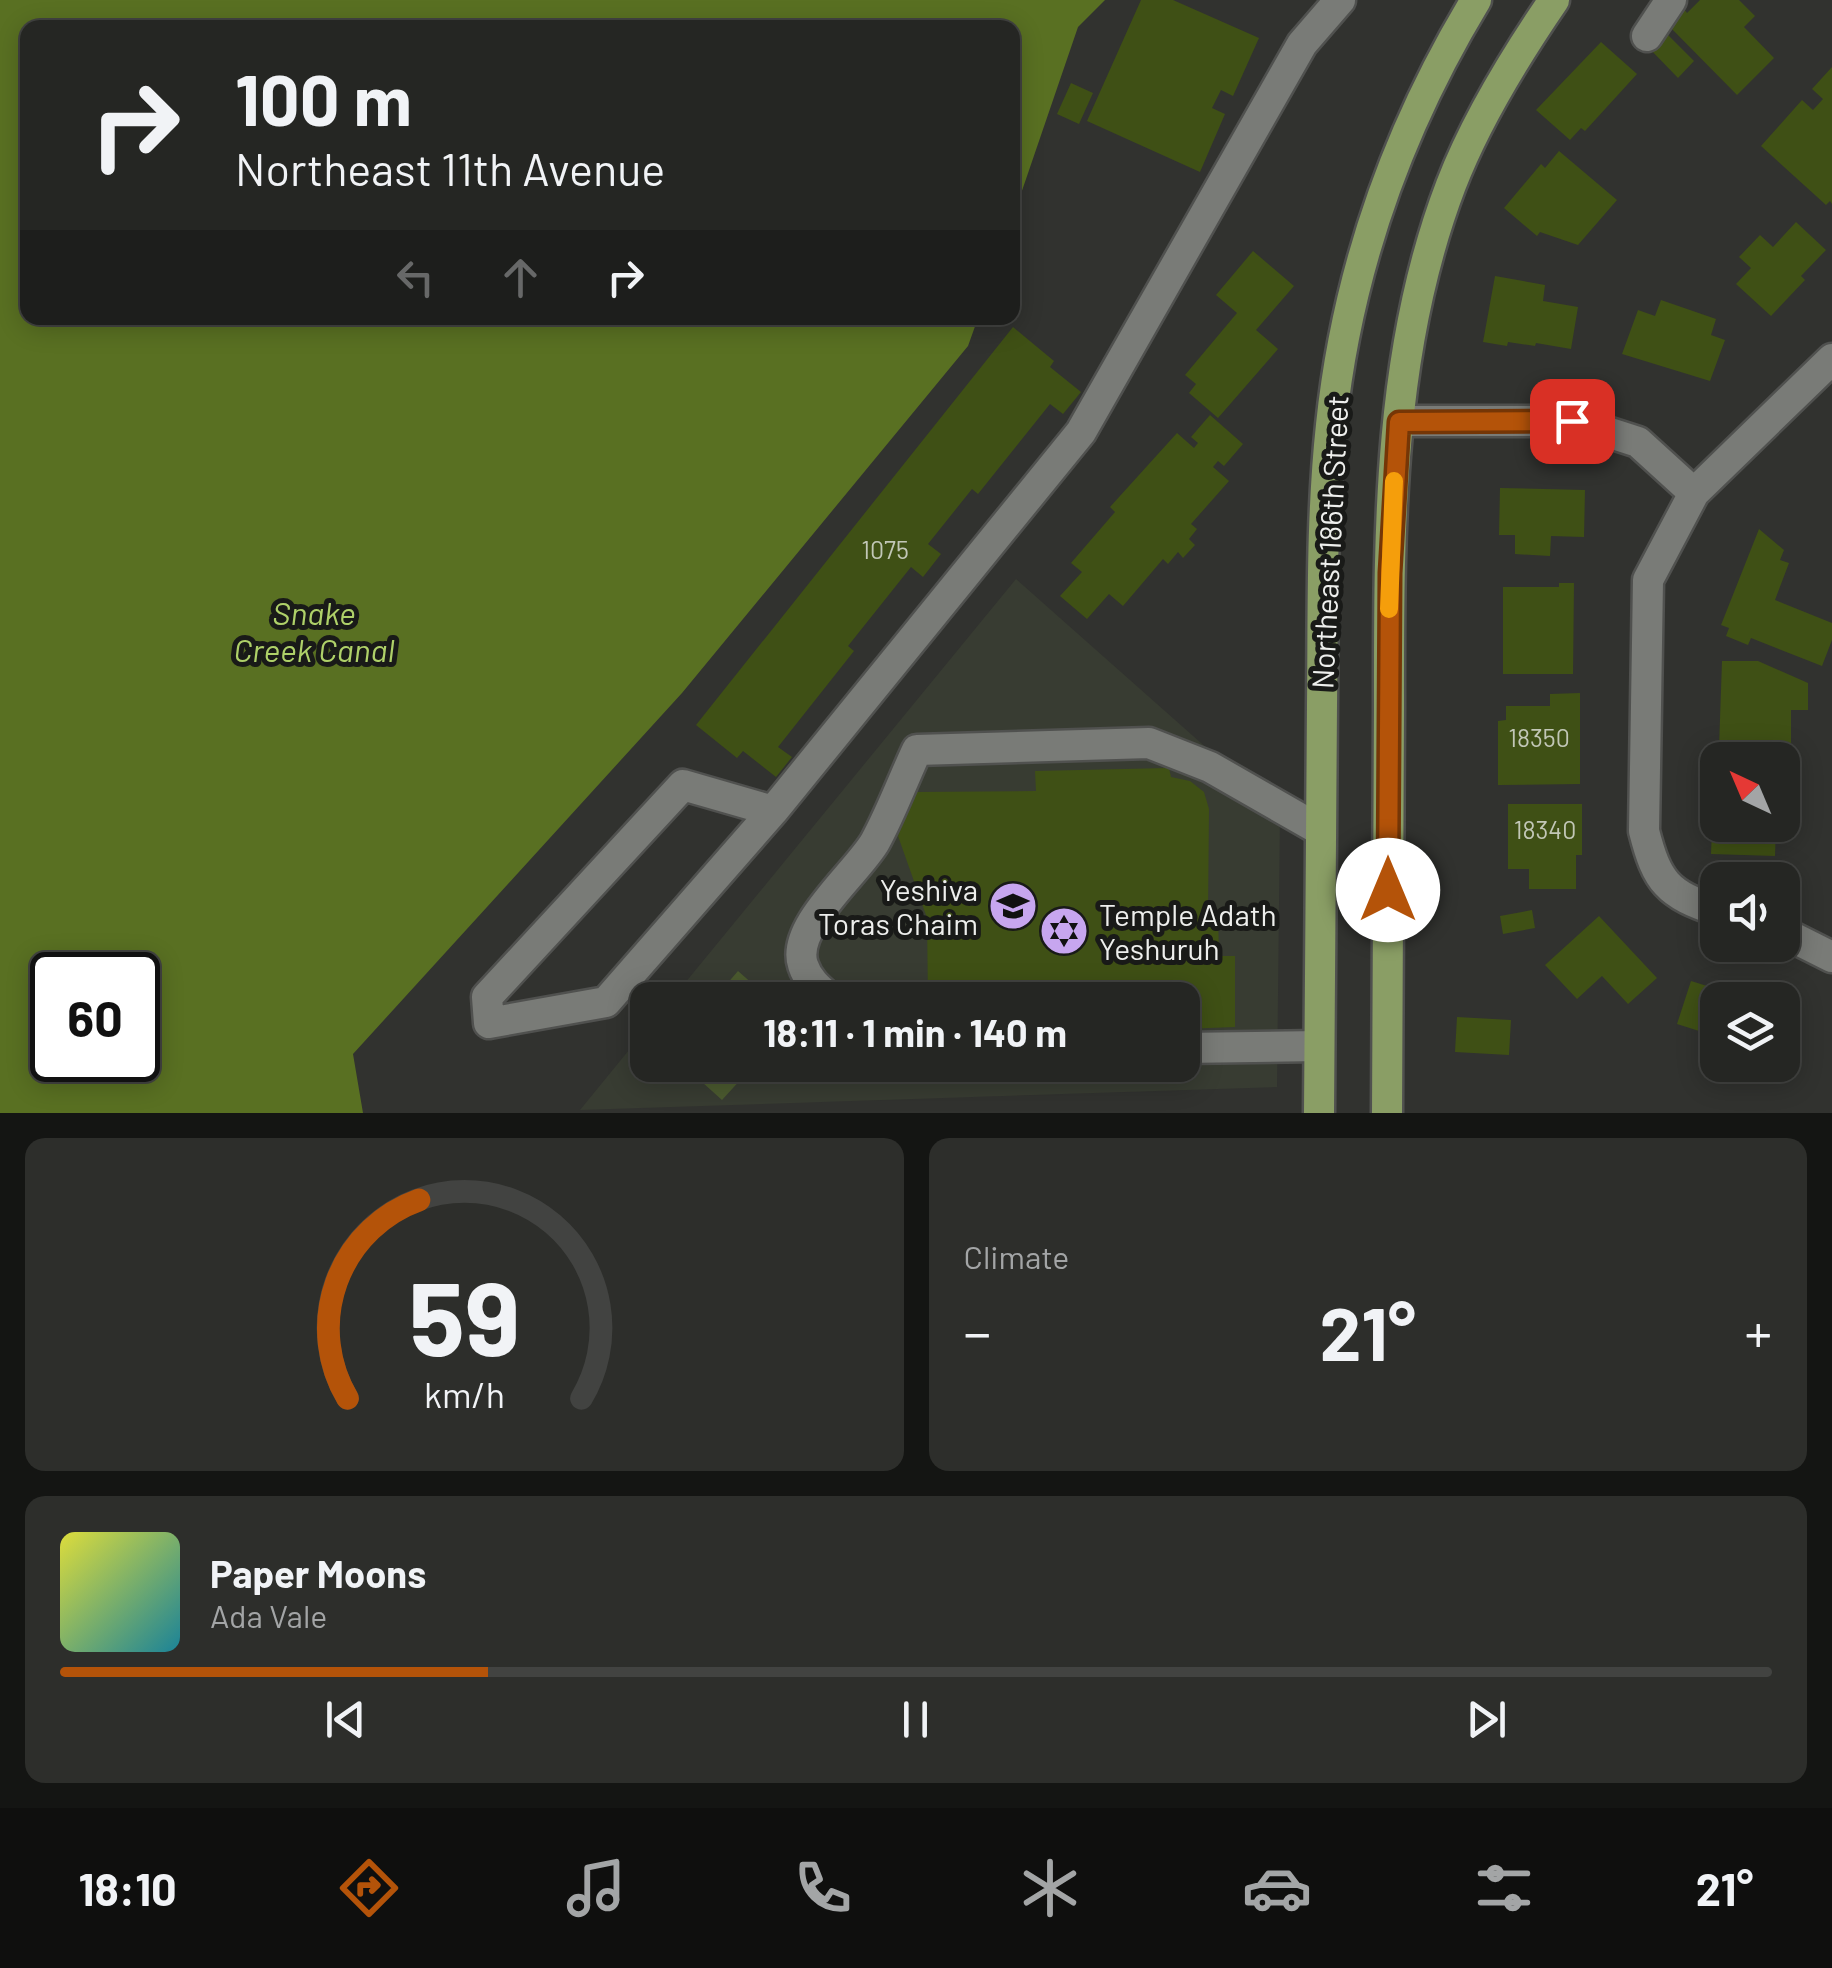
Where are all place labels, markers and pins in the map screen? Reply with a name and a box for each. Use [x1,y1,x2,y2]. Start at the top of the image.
pin [1530,379,1615,464]
place label: Yeshiva Toras Chaim [818,871,978,941]
school or university icon: Yeshiva Toras Chaim [987,880,1039,932]
place label: Temple Adath Yeshuruh [1099,896,1277,966]
synagogue icon: Temple Adath Yeshuruh [1038,905,1090,957]

